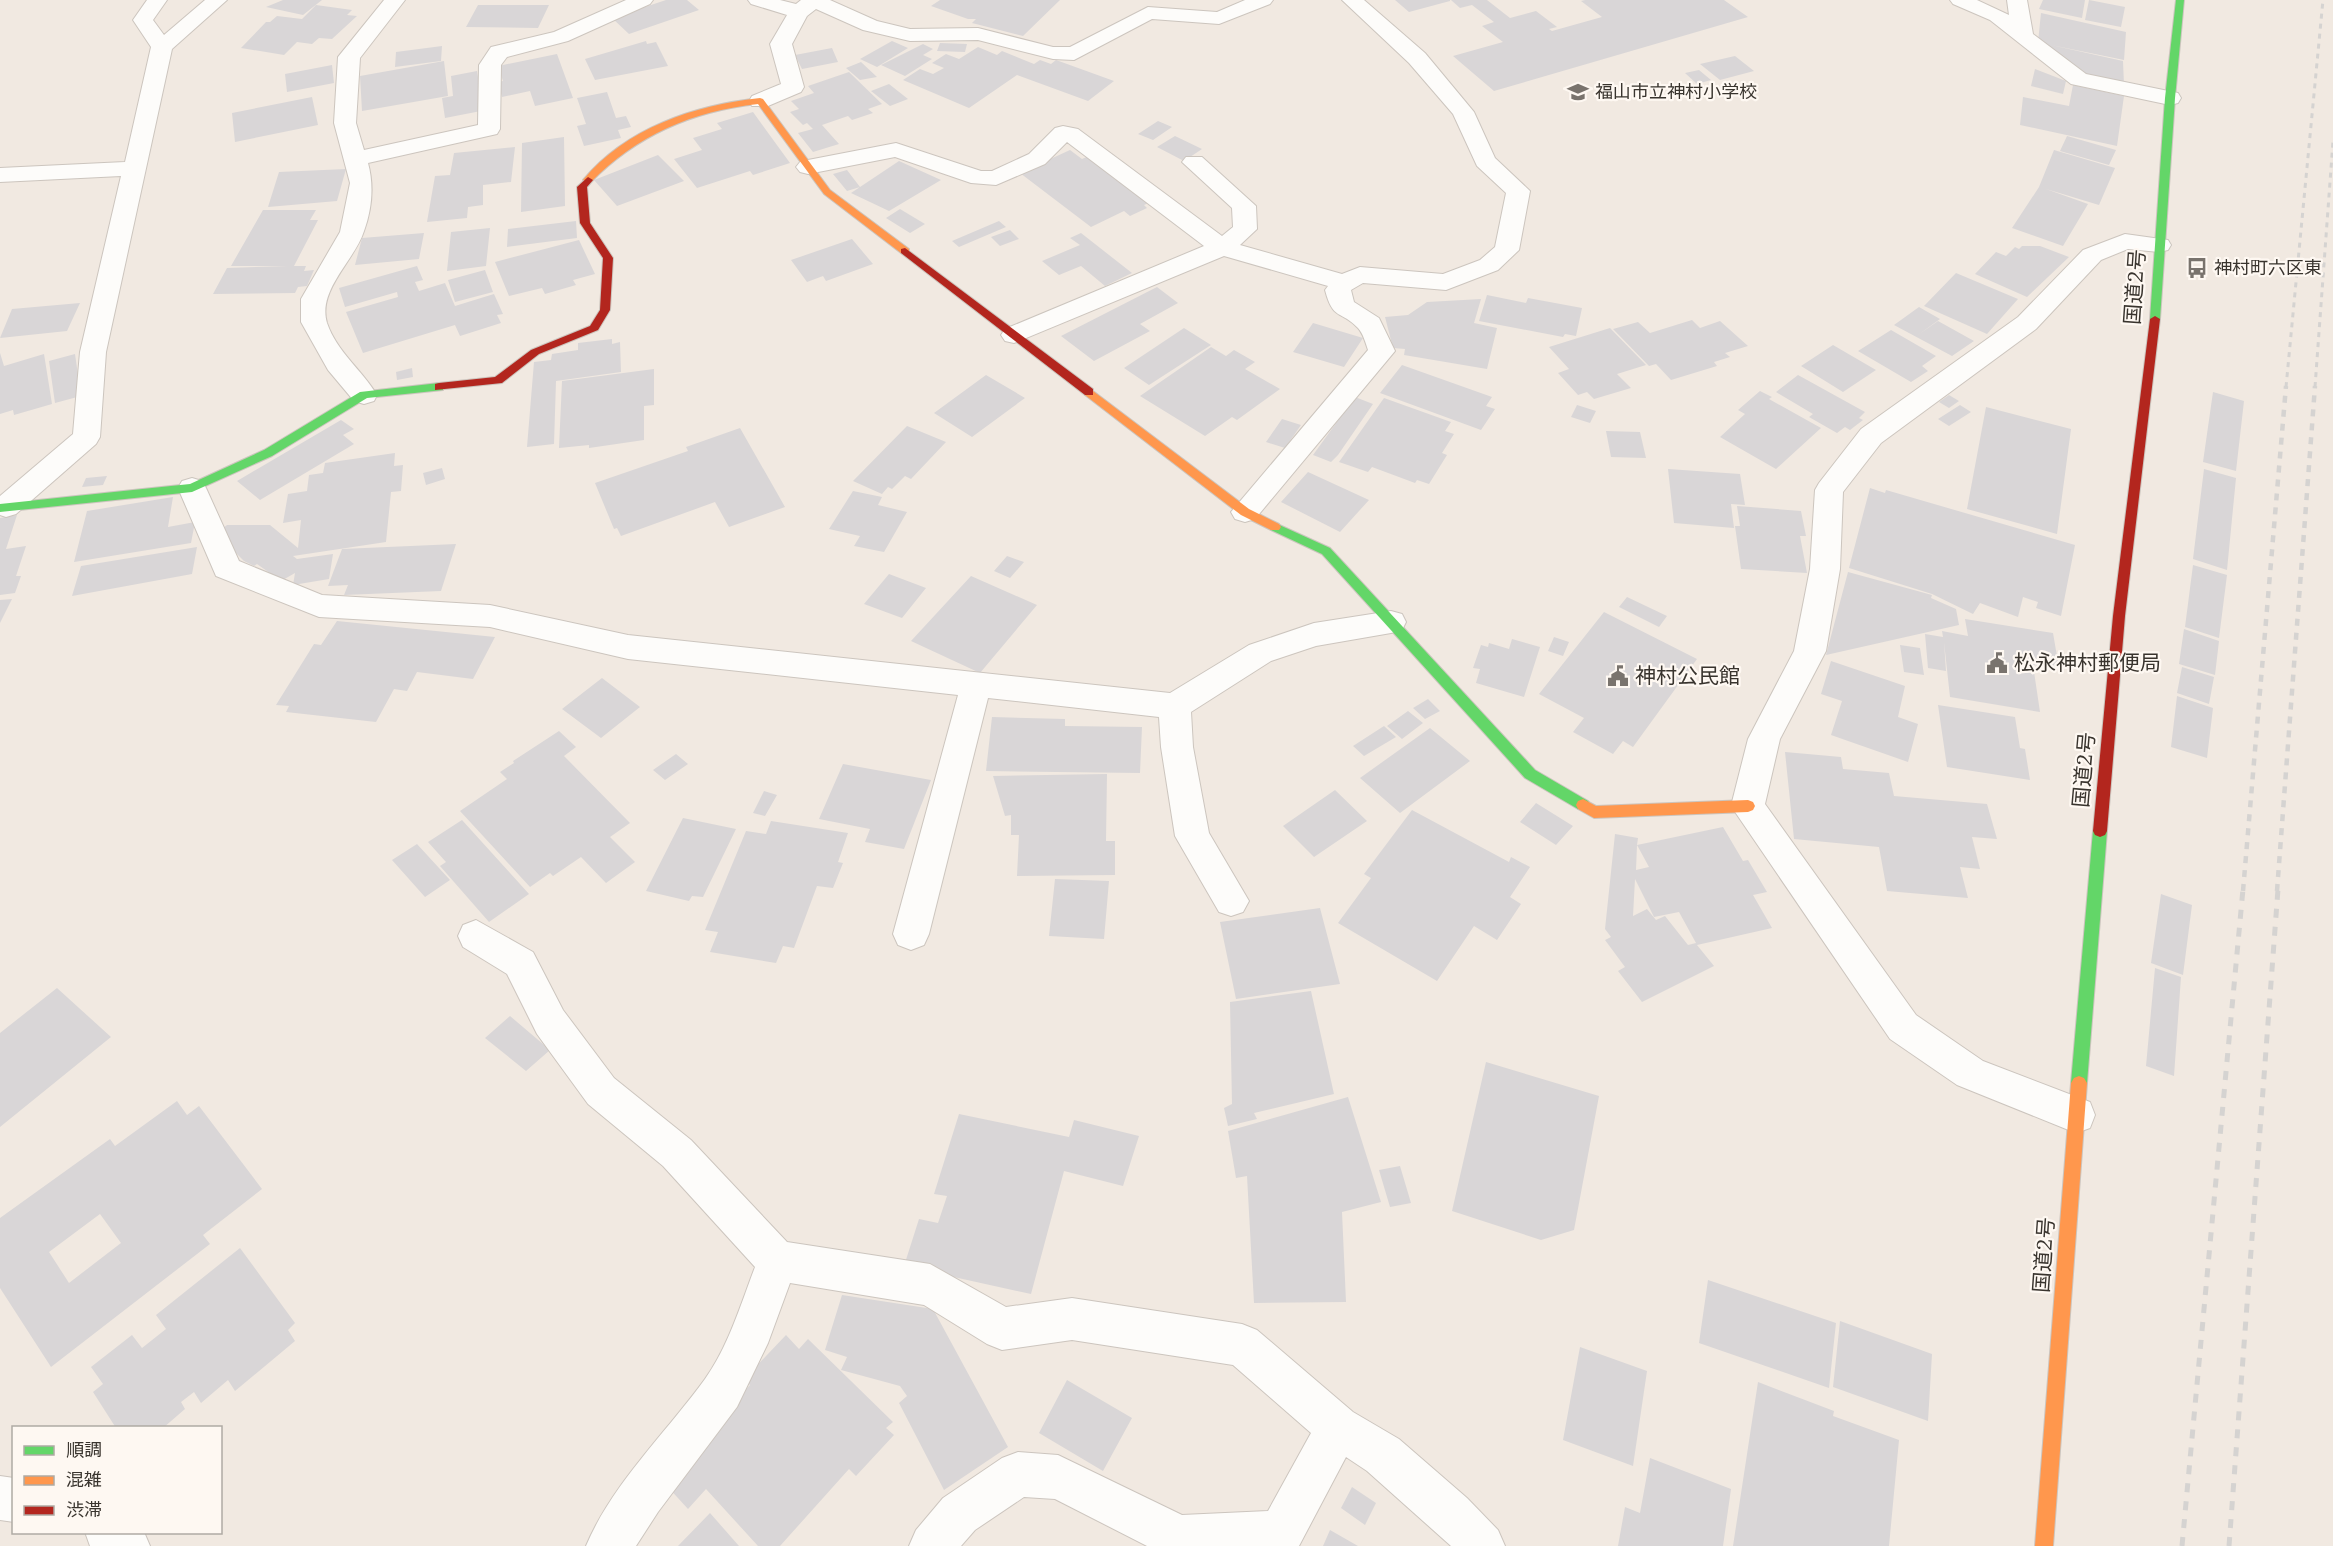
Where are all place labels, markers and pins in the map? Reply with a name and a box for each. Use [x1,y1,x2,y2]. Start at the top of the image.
school or university icon: 福山市立神村小学校 [1566,80,1590,104]
place label: 福山市立神村小学校 [1595,80,1757,103]
bus stop icon: 神村町六区東 [2185,256,2209,280]
place label: 神村町六区東 [2214,256,2322,279]
place label: 松永神村郵便局 [2014,648,2161,676]
public building icon: 松永神村郵便局 [1985,651,2009,675]
place label: 神村公民館 [1635,661,1740,689]
public building icon: 神村公民館 [1606,664,1630,688]

